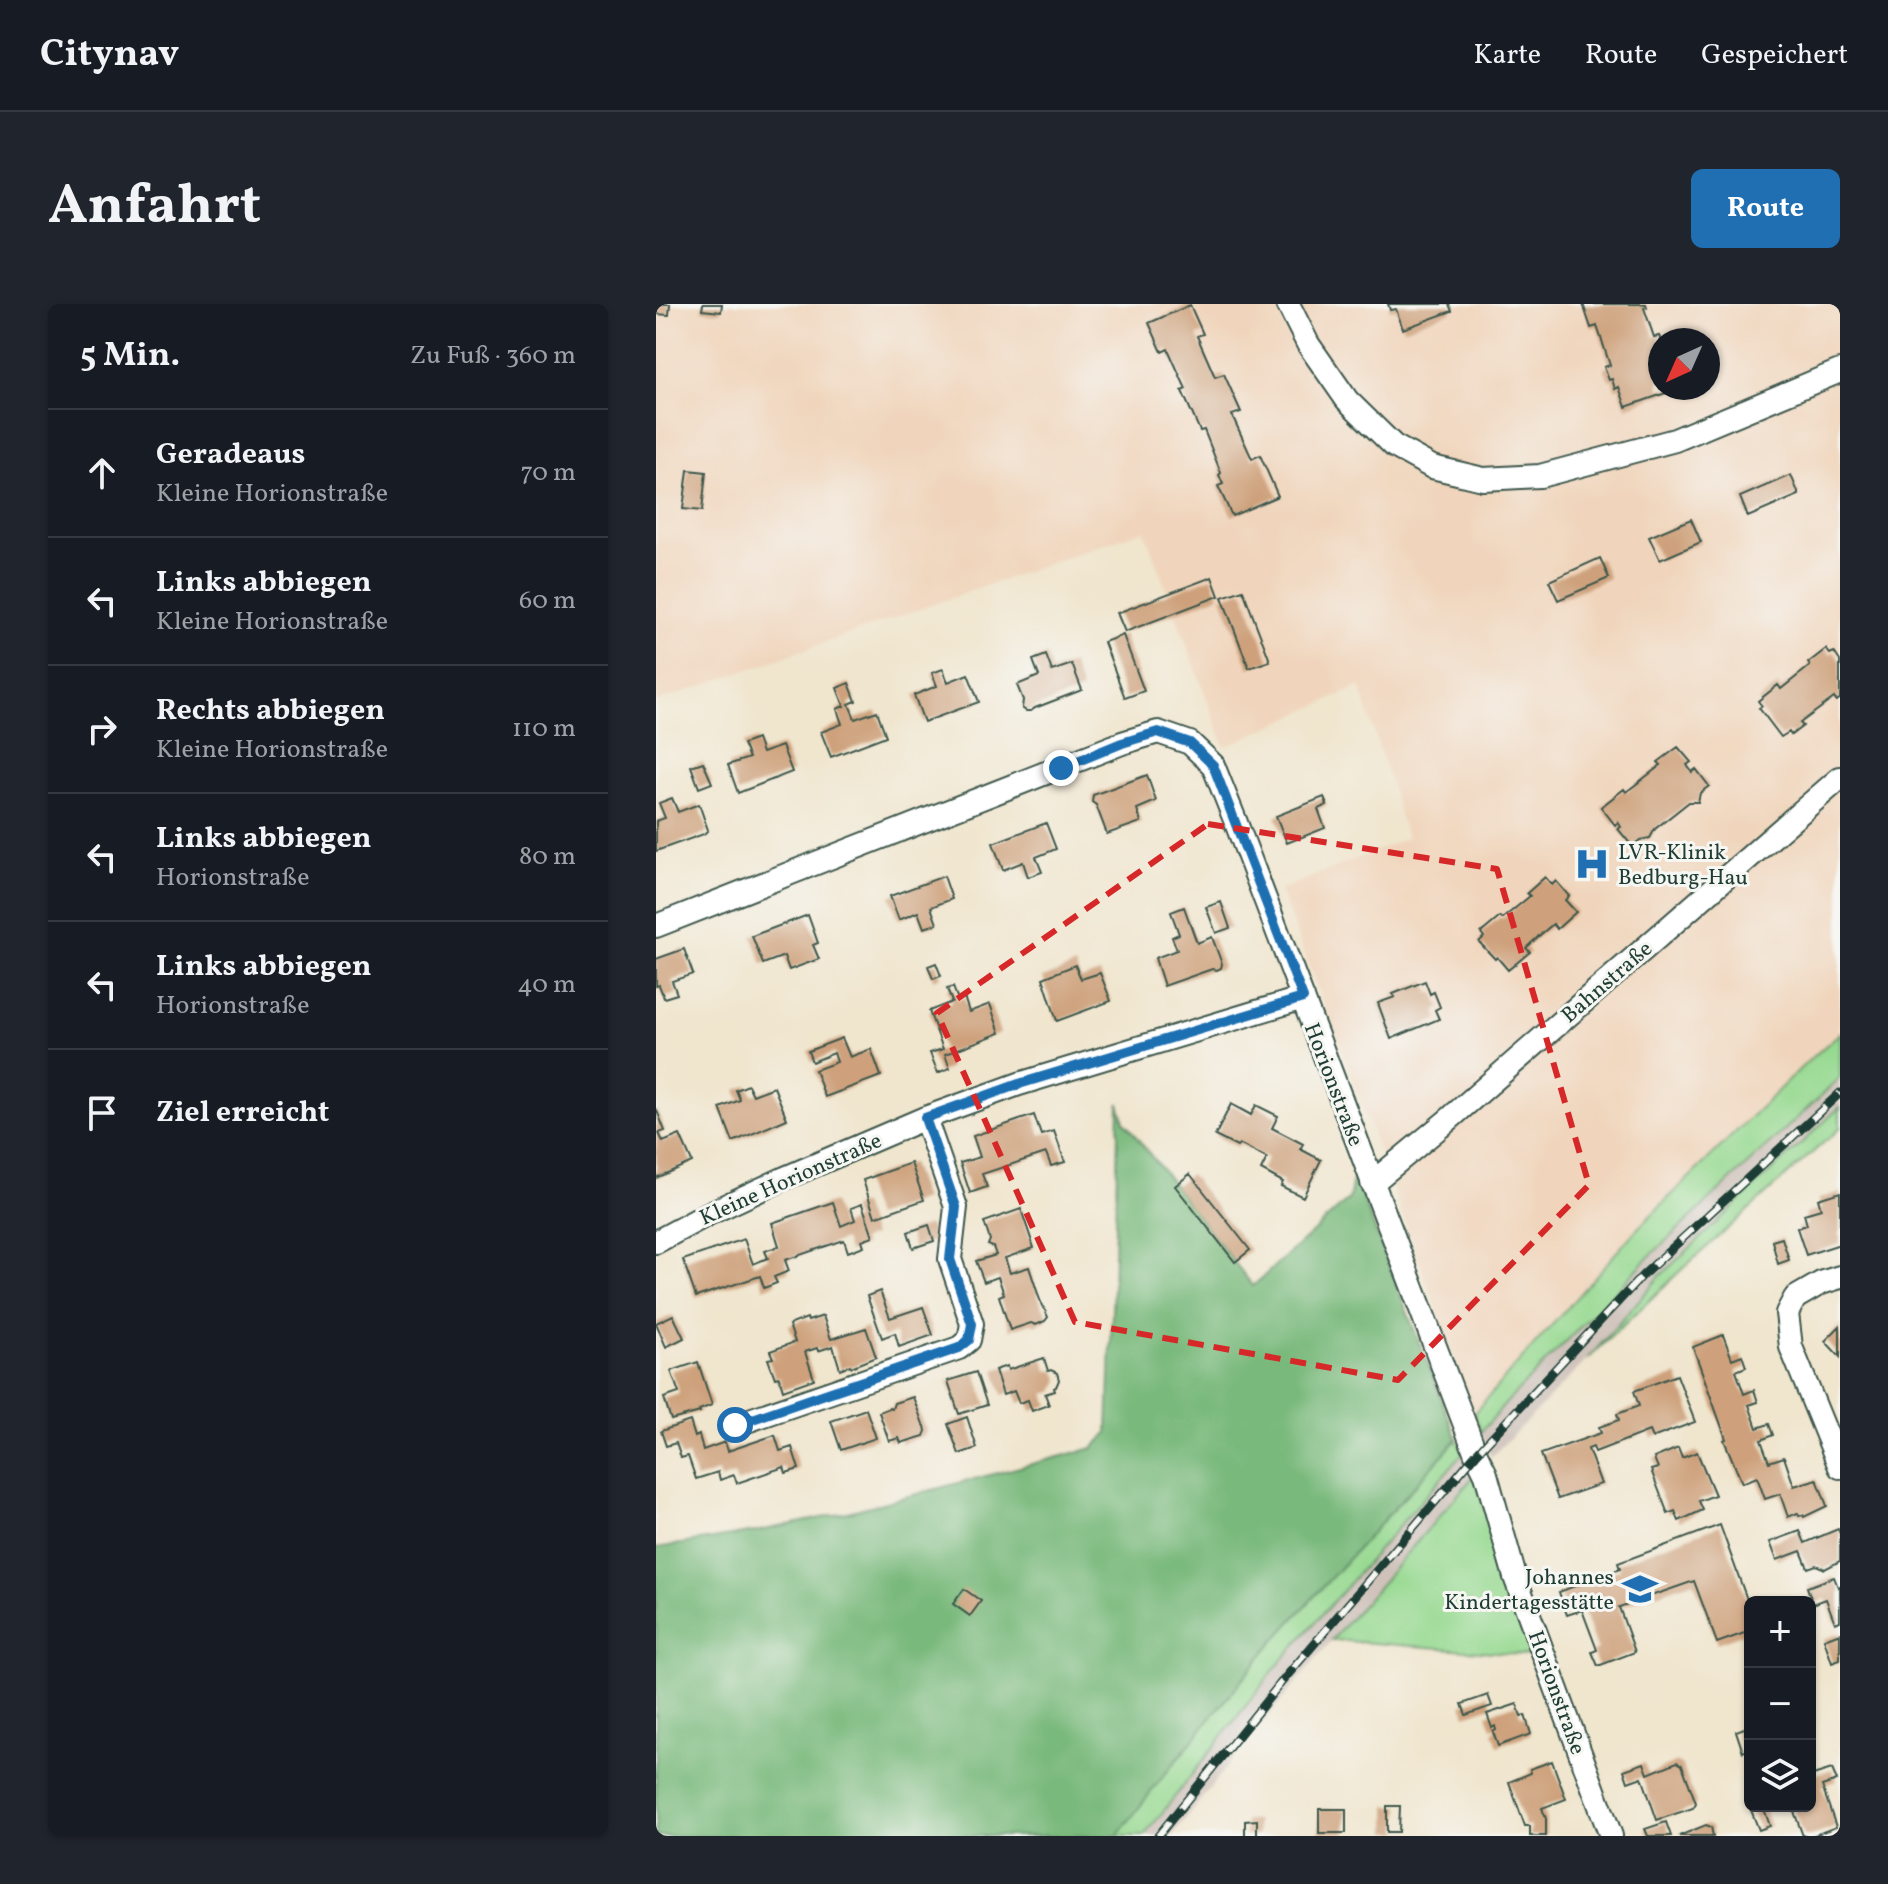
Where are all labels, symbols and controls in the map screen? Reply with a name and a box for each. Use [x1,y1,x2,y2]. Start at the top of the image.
text: Citynav [40,29,179,82]
text: Karte [1474,36,1541,75]
text: Route [1585,36,1657,75]
text: Gespeichert [1701,36,1848,75]
text: Anfahrt [48,169,261,247]
button: Route [1691,169,1840,248]
north arrow [1648,328,1720,400]
text: 5 Min. [80,333,180,380]
text: Zu Fuß · 360 m [410,338,576,374]
text: Geradeaus [156,434,305,476]
icon: ahead [80,451,124,495]
text: 70 m [521,455,576,491]
text: Kleine Horionstraße [156,476,388,512]
text: Links abbiegen [156,562,372,604]
icon: left [80,579,124,623]
text: 60 m [519,583,576,619]
text: Kleine Horionstraße [156,604,388,640]
text: Rechts abbiegen [156,690,385,732]
icon: right [80,707,124,751]
text: 110 m [512,711,576,747]
text: Kleine Horionstraße [156,732,388,768]
route end [1043,750,1079,786]
text: Links abbiegen [156,818,372,860]
icon: left [80,835,124,879]
place label: LVR-Klinik Bedburg-Hau [1618,838,1748,894]
text: 80 m [519,839,576,875]
hospital icon: LVR-Klinik Bedburg-Hau [1573,845,1611,883]
text: Horionstraße [156,860,309,896]
street label: Bahnstraße [1555,935,1660,1031]
text: Links abbiegen [156,946,372,988]
icon: left [80,963,124,1007]
text: 40 m [517,967,576,1003]
text: Horionstraße [156,988,309,1024]
street label: Horionstraße [1295,1019,1370,1151]
icon: arrive [80,1091,124,1135]
text: Ziel erreicht [156,1092,329,1134]
street label: Kleine Horionstraße [695,1126,887,1234]
route start [717,1407,753,1443]
place label: Johannes Kindertagesstätte [1444,1563,1614,1619]
school or university icon: Johannes Kindertagesstätte [1621,1570,1659,1608]
map controls [1744,1596,1816,1812]
button: + [1744,1596,1816,1668]
street label: Horionstraße [1519,1627,1592,1759]
button: − [1744,1668,1816,1740]
button: layers [1744,1740,1816,1812]

